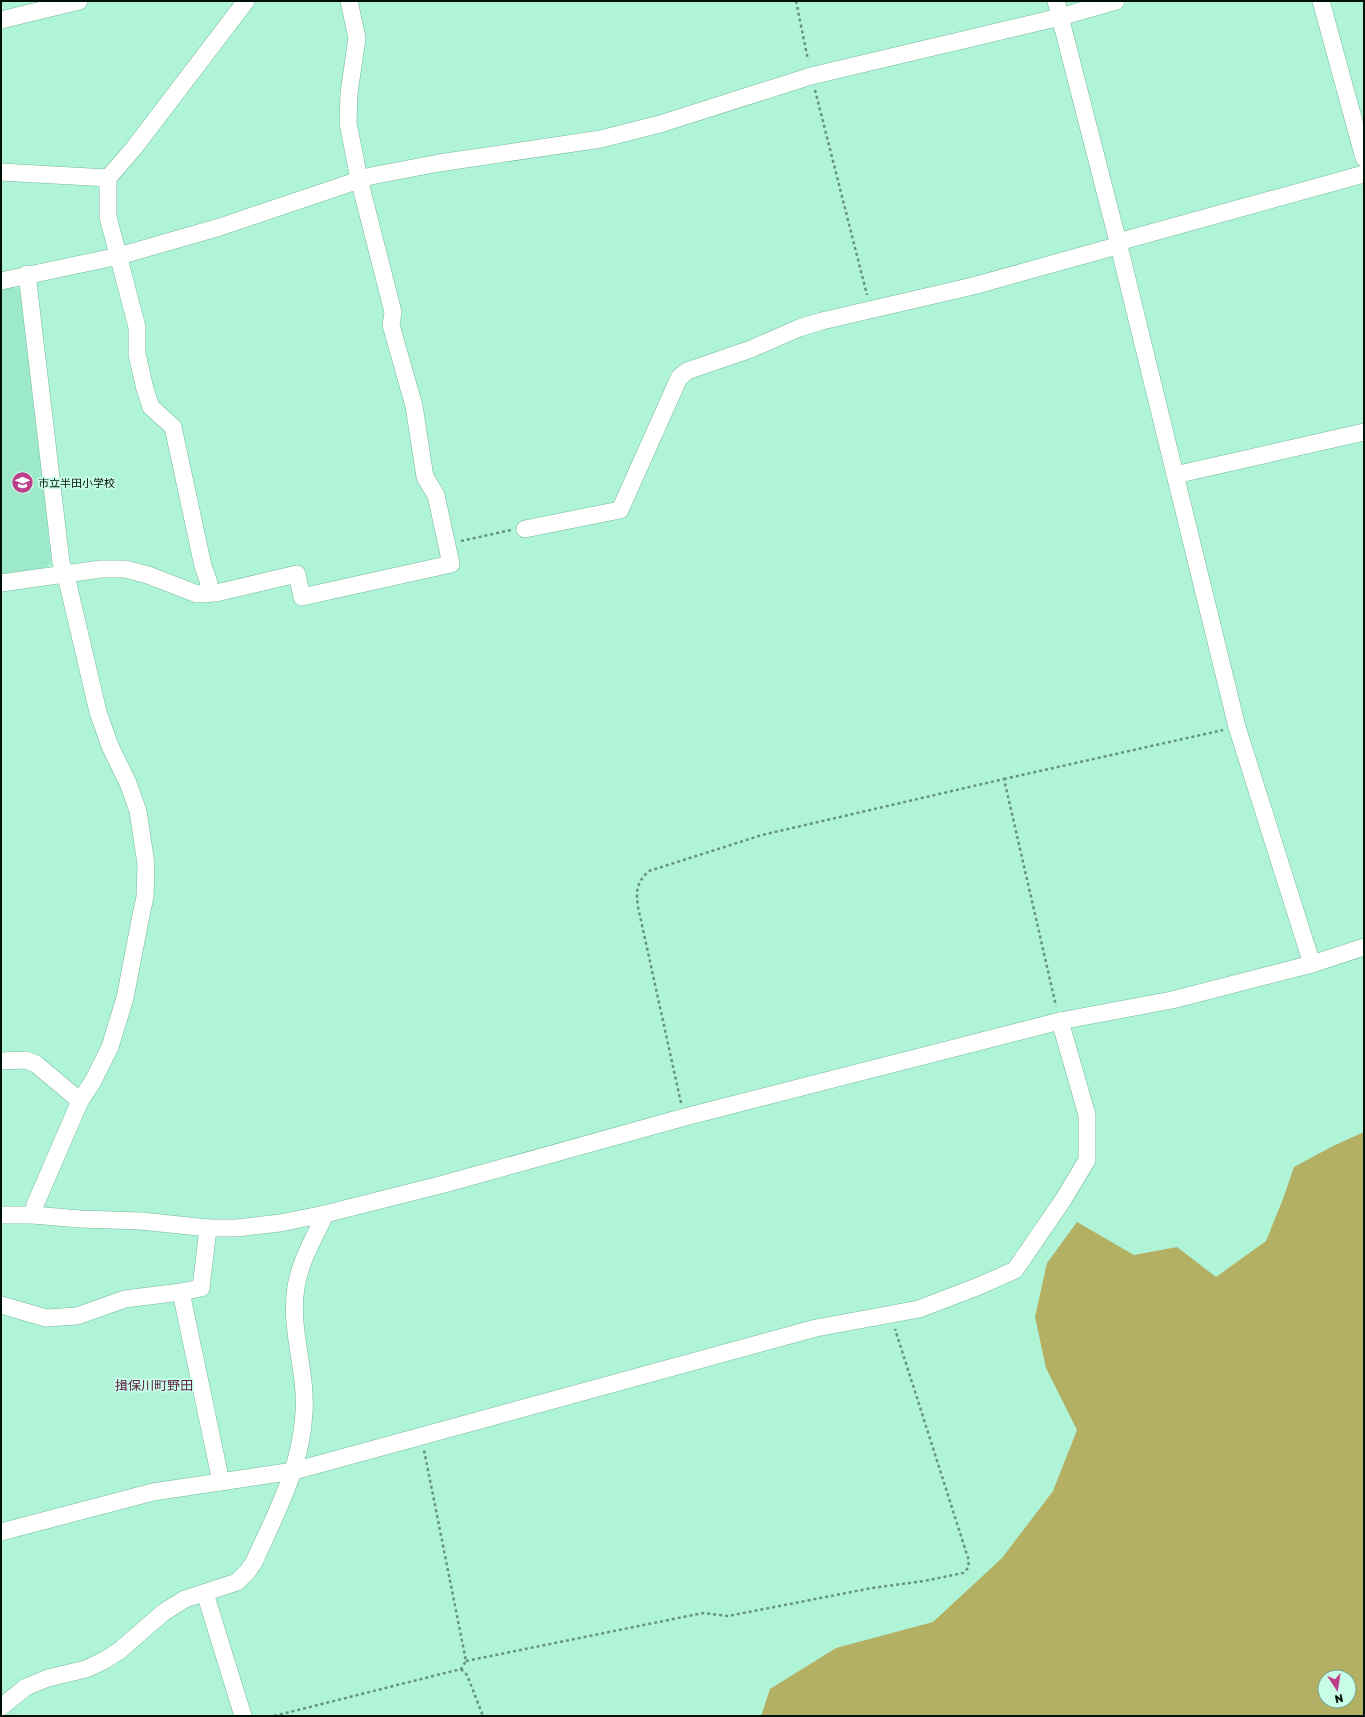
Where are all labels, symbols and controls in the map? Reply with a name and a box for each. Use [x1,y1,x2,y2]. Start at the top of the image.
school or university icon: 市立半田小学校 [9,470,35,496]
place label: 市立半田小学校 [38,476,115,489]
district label: 揖保川町野田 [115,1377,193,1393]
north arrow [1317,1669,1357,1709]
text: N [1334,1692,1345,1706]

